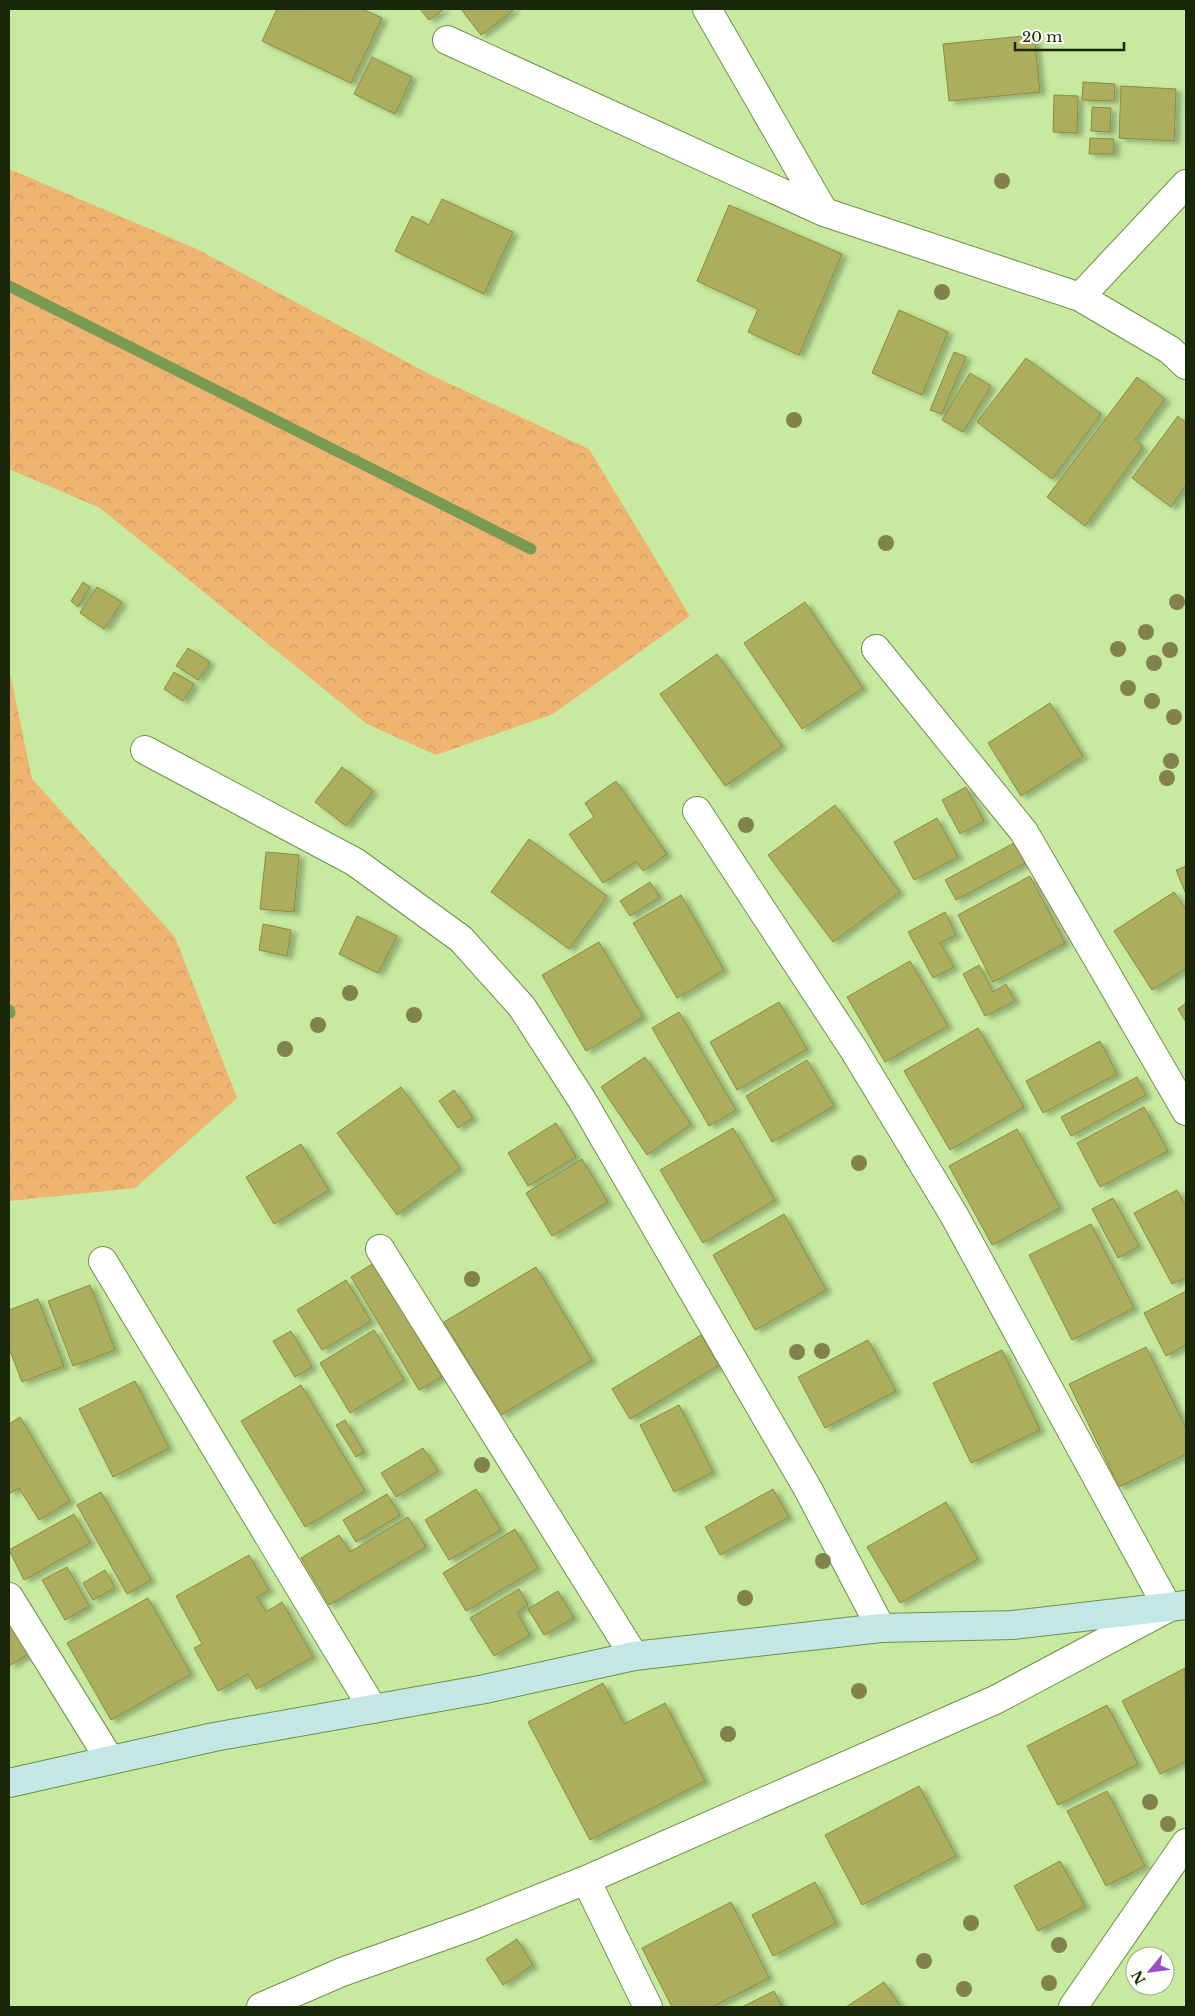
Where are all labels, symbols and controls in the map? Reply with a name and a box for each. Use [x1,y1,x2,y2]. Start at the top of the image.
scale bar [1015,20,1124,52]
text: 20 m [1022,27,1062,46]
north arrow [1125,1946,1175,1996]
text: N [1128,1967,1150,1987]

